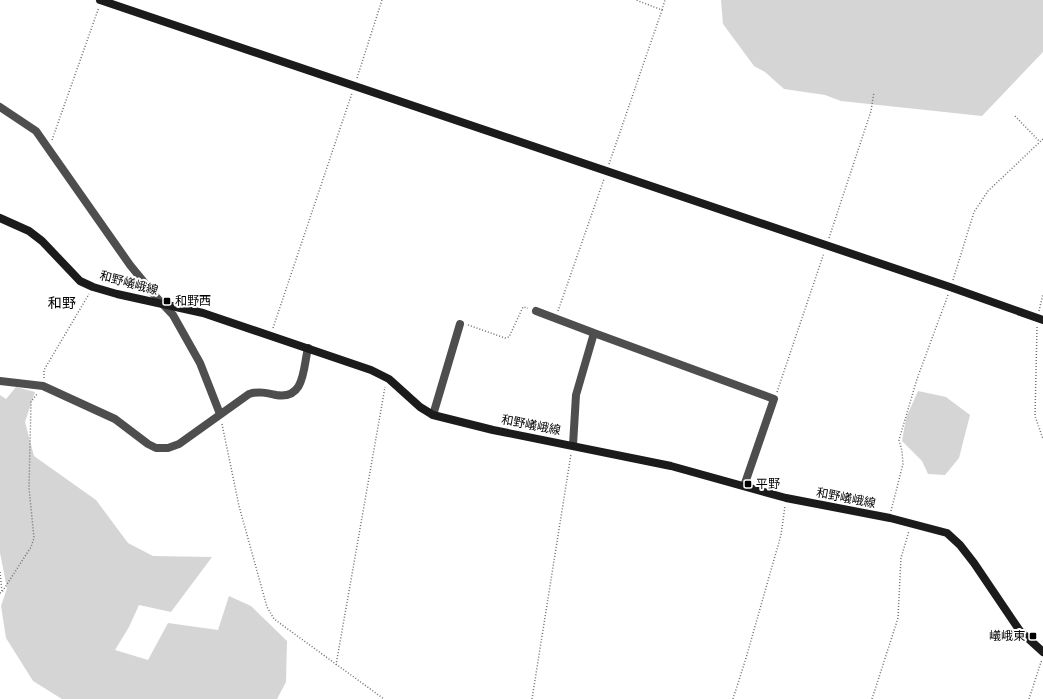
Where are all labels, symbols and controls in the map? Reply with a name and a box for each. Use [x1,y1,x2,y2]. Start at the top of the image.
street label: 和野嶬峨線 [98,268,160,299]
place label: 和野西 [175,293,211,310]
district label: 和野 [48,294,76,314]
marker: 和野西 [162,296,172,306]
street label: 和野嶬峨線 [500,411,562,440]
place label: 平野 [756,476,780,493]
marker: 平野 [743,479,753,489]
street label: 和野嶬峨線 [815,484,877,513]
place label: 嶬峨東 [989,628,1025,645]
marker: 嶬峨東 [1028,631,1038,641]

